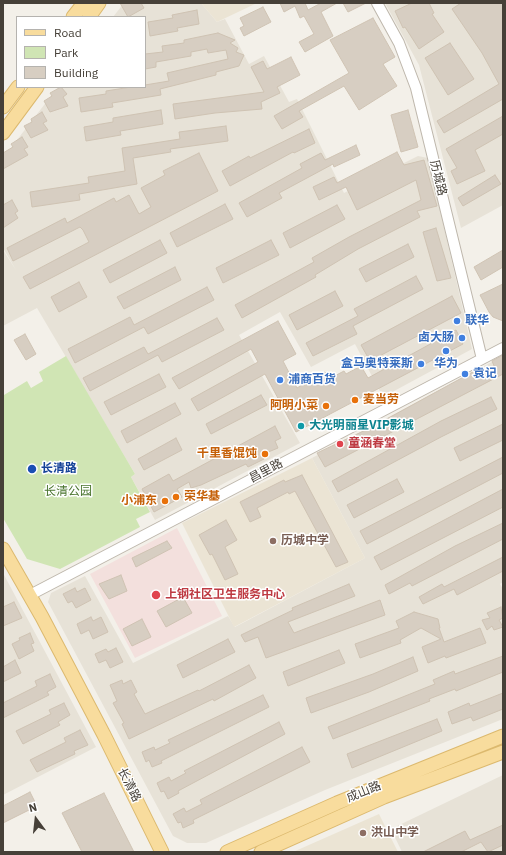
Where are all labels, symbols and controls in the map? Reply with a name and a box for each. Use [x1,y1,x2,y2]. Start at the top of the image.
legend [16,16,146,88]
text: Road [54,25,82,40]
text: Park [54,45,78,60]
text: Building [54,65,98,80]
street label: 历城路 [427,159,449,197]
place label: 联华 [465,314,489,328]
marker: 联华 [452,316,462,326]
place label: 卤大肠 [418,331,454,345]
marker: 卤大肠 [457,333,467,343]
marker: 华为 [441,346,451,356]
place label: 盒马奥特莱斯 [341,357,413,371]
place label: 华为 [434,357,458,371]
marker: 盒马奥特莱斯 [416,359,426,369]
place label: 袁记 [473,367,497,381]
marker: 袁记 [460,369,470,379]
place label: 浦商百货 [288,373,336,387]
marker: 浦商百货 [275,375,285,385]
place label: 麦当劳 [363,393,399,407]
marker: 麦当劳 [350,395,360,405]
place label: 阿明小菜 [270,399,318,413]
marker: 阿明小菜 [321,401,331,411]
place label: 大光明丽星VIP影城 [309,419,414,433]
marker: 大光明丽星VIP影城 [296,421,306,431]
place label: 童涵春堂 [348,437,396,451]
marker: 童涵春堂 [335,439,345,449]
place label: 千里香馄饨 [197,447,257,461]
marker: 千里香馄饨 [260,449,270,459]
street label: 昌里路 [247,456,285,486]
place label: 长清路 [41,462,77,476]
marker: 长清路 [26,463,38,475]
park label: 长清公园 [44,485,92,499]
place label: 荣华基 [184,490,220,504]
marker: 荣华基 [171,492,181,502]
place label: 小浦东 [121,494,157,508]
marker: 小浦东 [160,496,170,506]
place label: 历城中学 [281,534,329,548]
marker: 历城中学 [268,536,278,546]
place label: 上钢社区卫生服务中心 [165,588,285,602]
marker: 上钢社区卫生服务中心 [150,589,162,601]
street label: 长清路 [114,766,144,804]
street label: 成山路 [345,779,383,805]
north arrow [16,799,56,839]
text: N [27,800,39,815]
place label: 洪山中学 [371,826,419,840]
marker: 洪山中学 [358,828,368,838]

